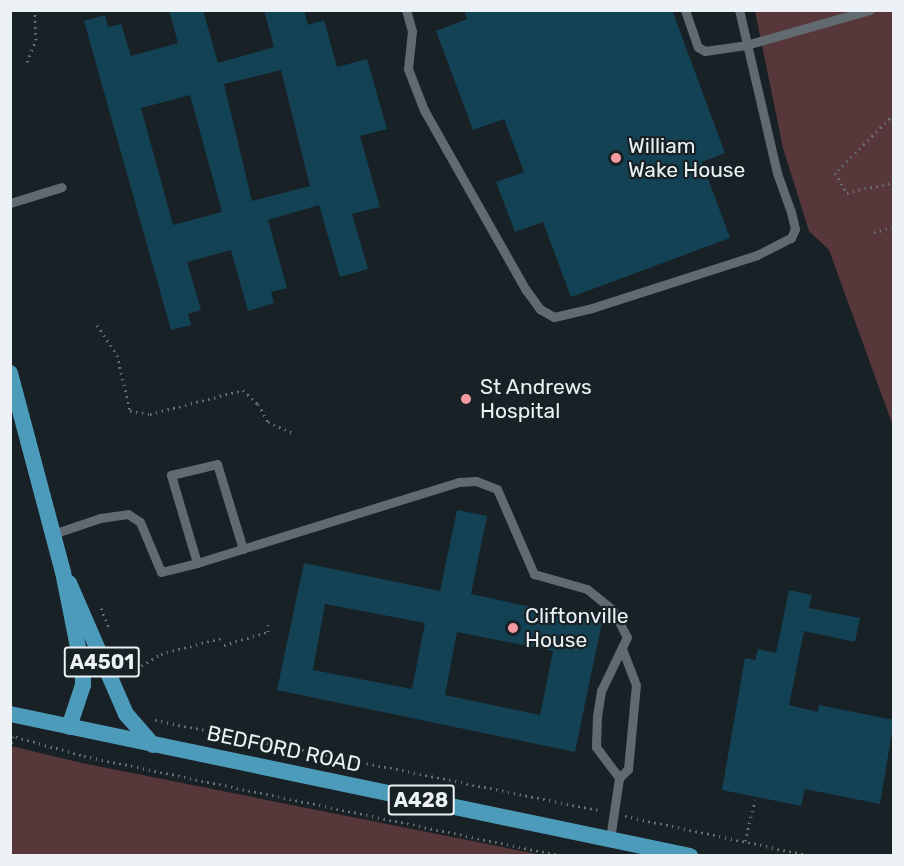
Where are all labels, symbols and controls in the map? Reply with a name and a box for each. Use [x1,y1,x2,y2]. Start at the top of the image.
place label: William Wake House [628,133,745,183]
marker: William Wake House [609,151,623,165]
place label: St Andrews Hospital [480,374,592,424]
marker: St Andrews Hospital [457,390,475,408]
place label: Cliftonville House [525,603,629,653]
marker: Cliftonville House [506,621,520,635]
road number: A4501 [63,645,141,679]
street label: BEDFORD ROAD [205,720,363,778]
road number: A428 [386,783,456,817]

